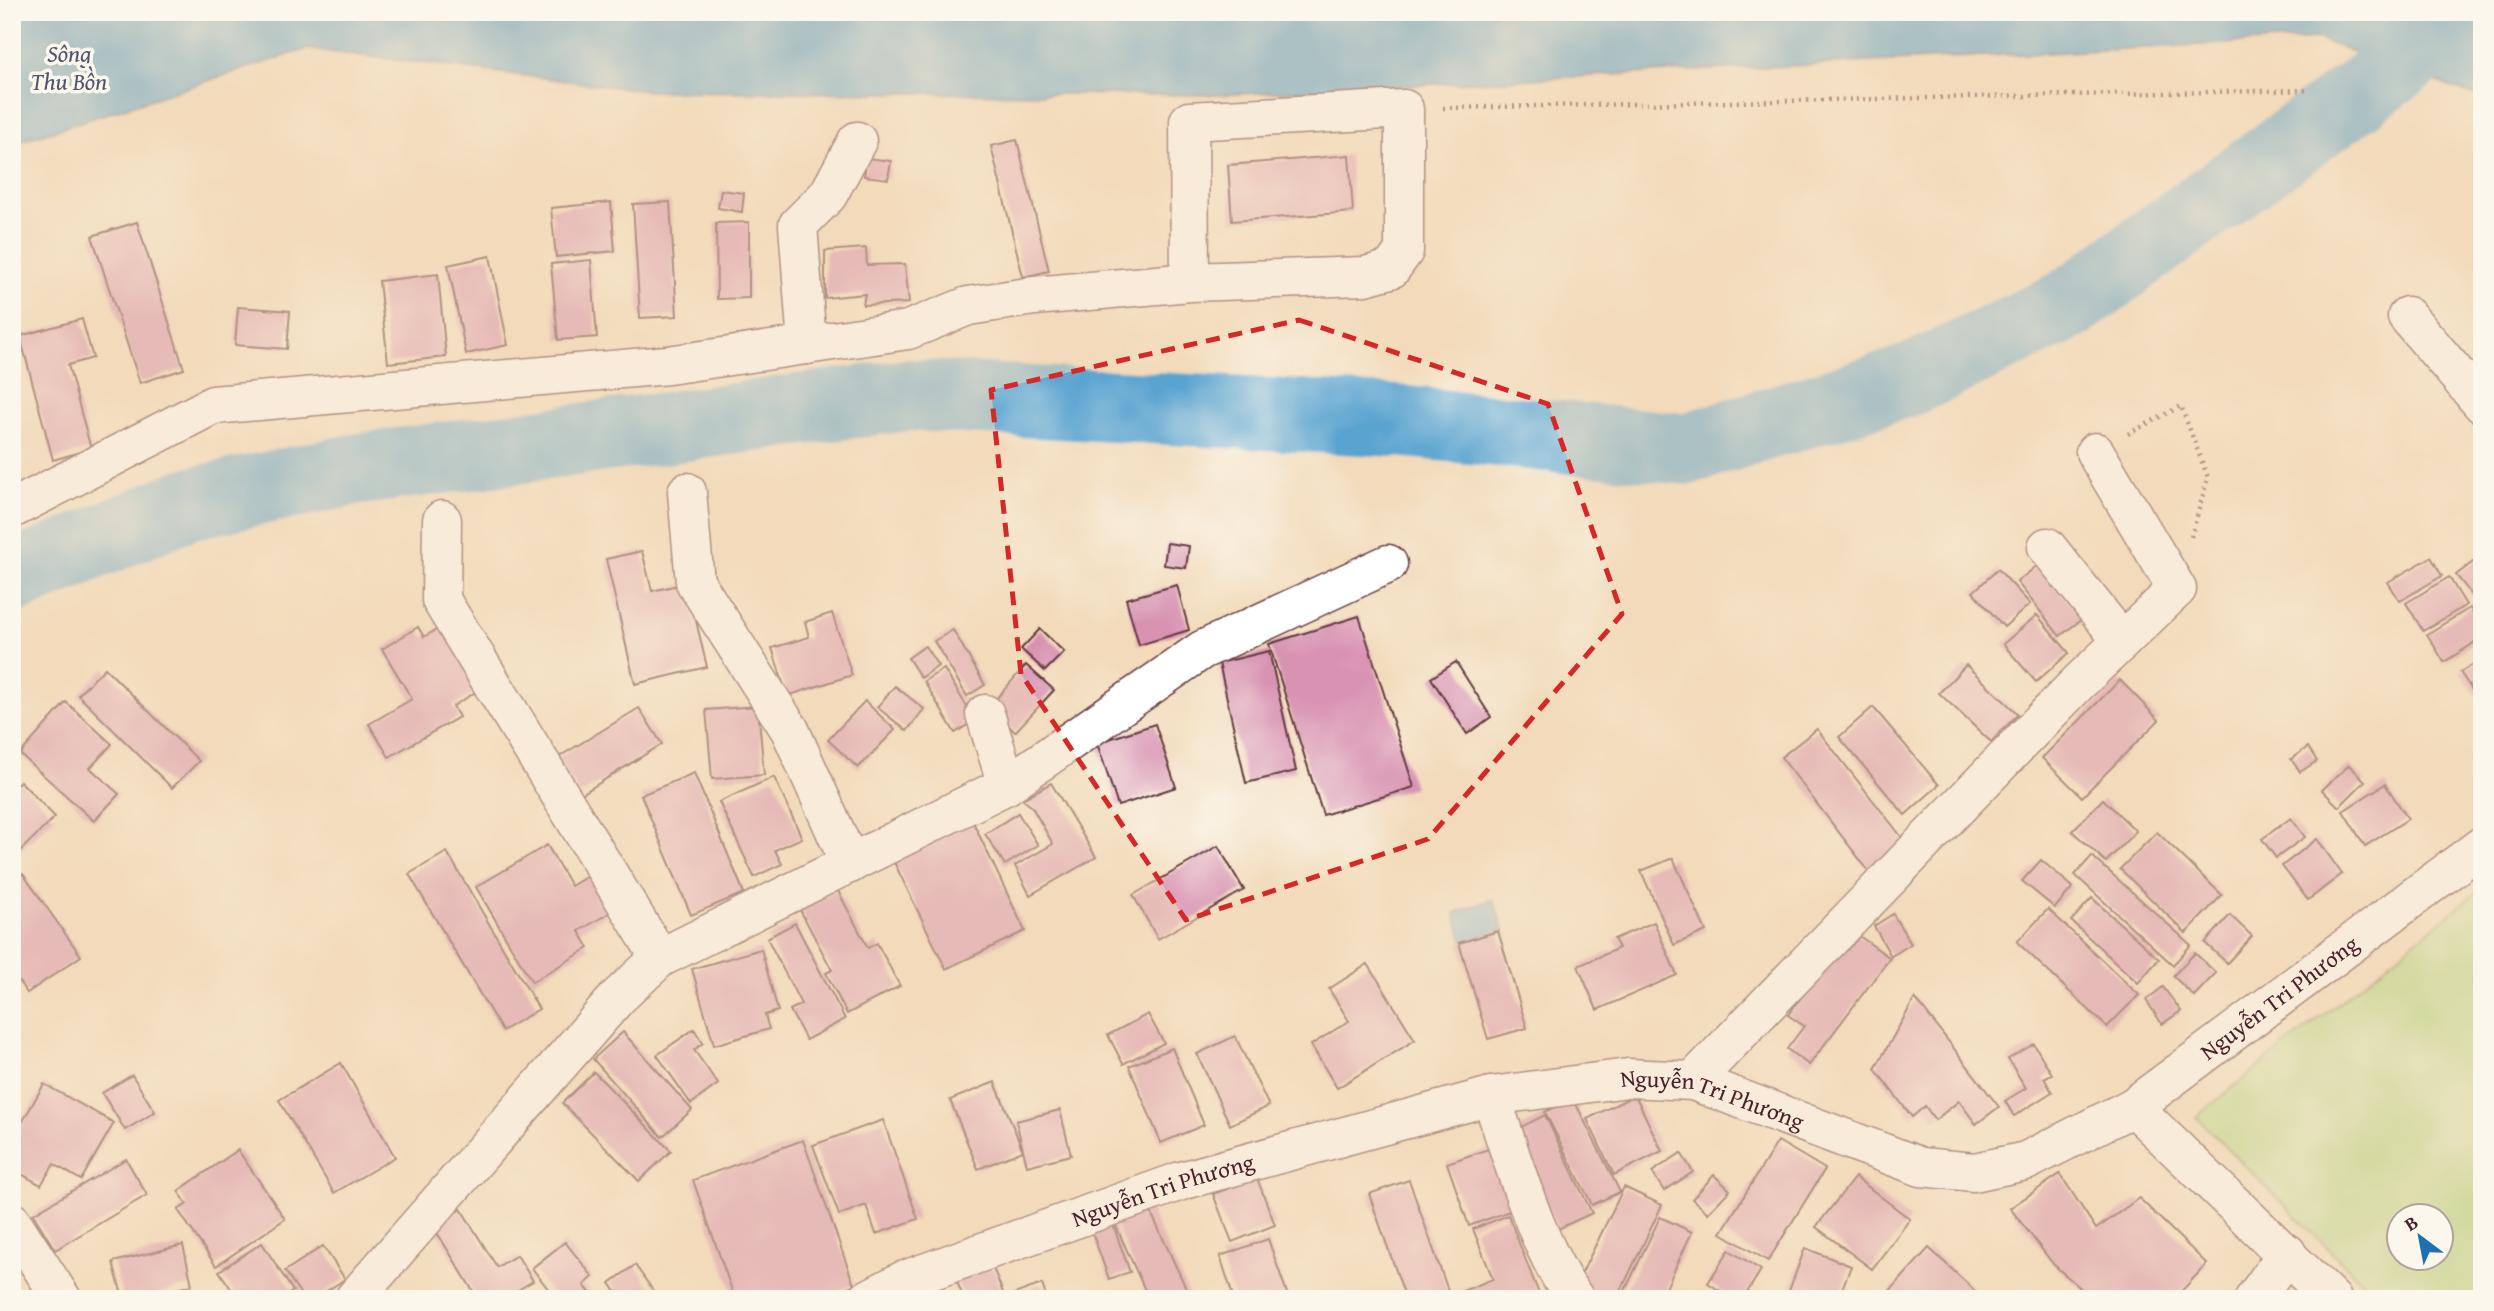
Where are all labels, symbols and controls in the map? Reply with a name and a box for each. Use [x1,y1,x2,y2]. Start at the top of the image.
water label: Sông Thu Bồn [31,36,107,99]
street label: Nguyễn Tri Phương [2193,927,2365,1067]
street label: Nguyễn Tri Phương [1618,1060,1809,1138]
street label: Nguyễn Tri Phương [1067,1145,1258,1235]
north arrow [2386,1202,2456,1272]
text: B [2399,1208,2423,1238]

